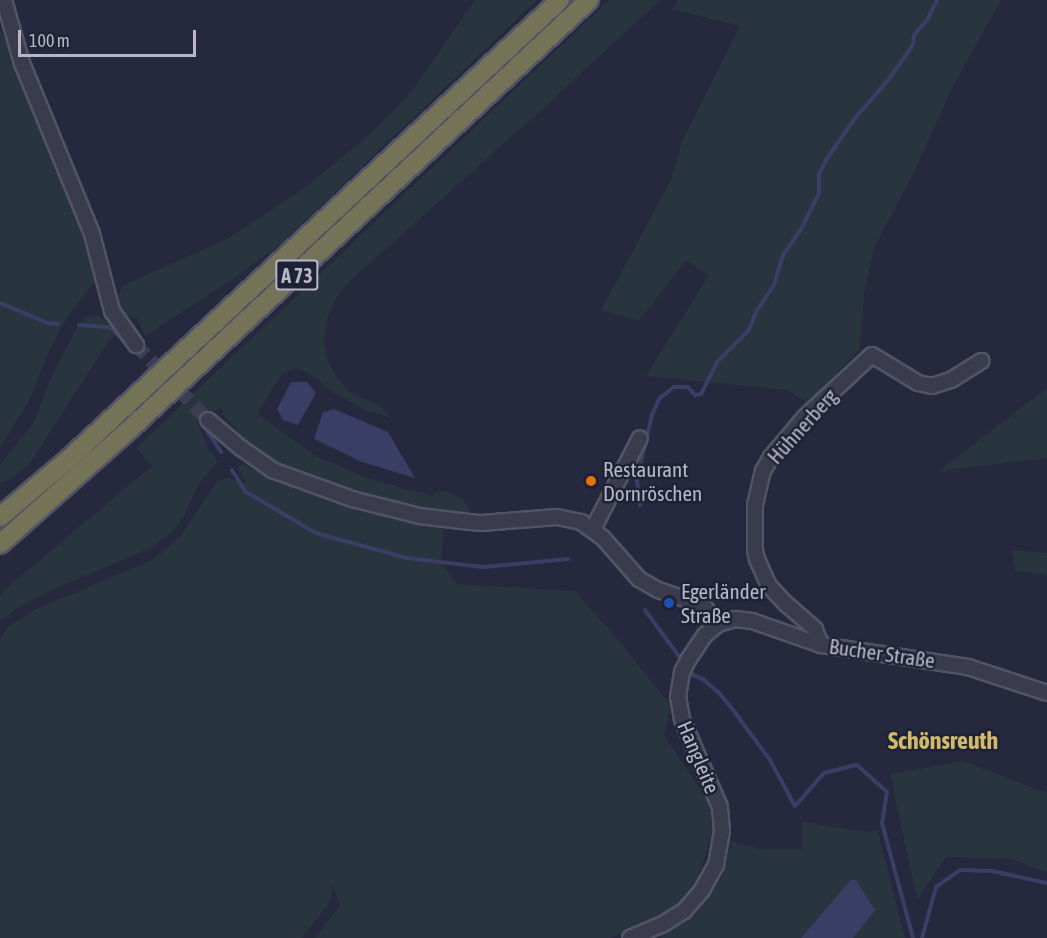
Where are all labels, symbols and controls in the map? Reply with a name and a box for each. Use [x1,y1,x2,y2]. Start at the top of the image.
scale bar [21,18,200,56]
text: 100 m [29,30,70,51]
road number: A 73 [274,258,320,292]
street label: Hühnerberg [762,383,842,469]
place label: Restaurant Dornröschen [603,456,702,506]
marker: Restaurant Dornröschen [584,474,598,488]
place label: Egerländer Straße [681,578,765,628]
marker: Egerländer Straße [662,596,676,610]
street label: Bucher Straße [828,633,936,673]
street label: Hangleite [673,717,725,797]
district label: Schönsreuth [888,727,998,755]

